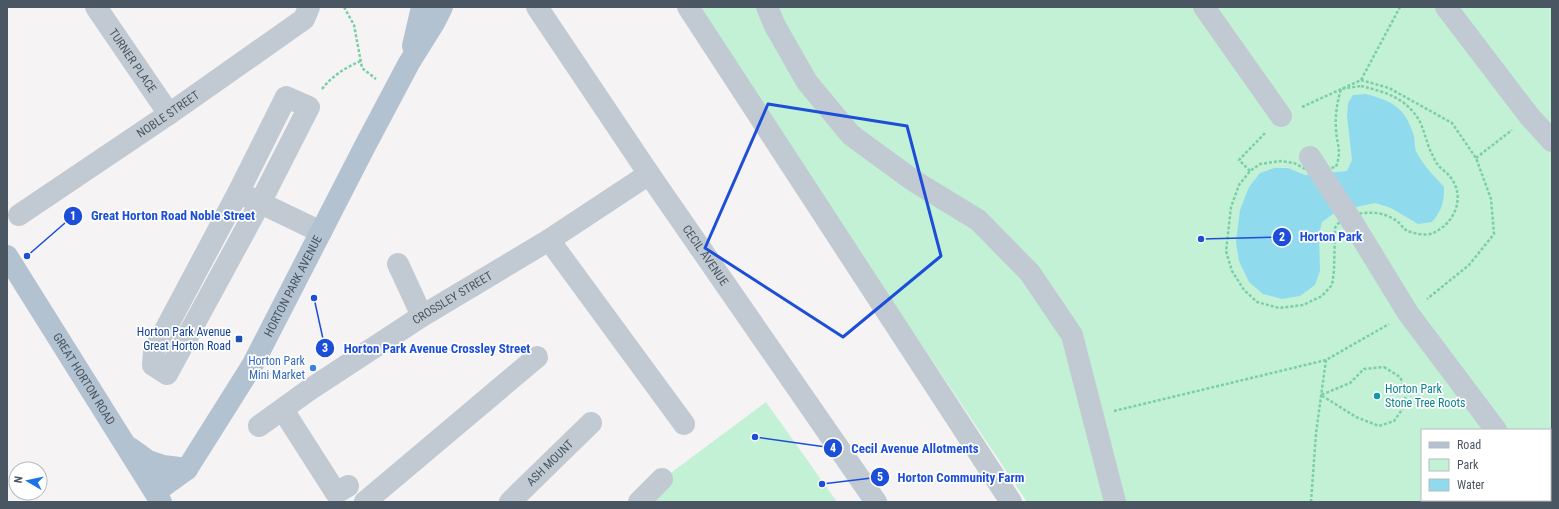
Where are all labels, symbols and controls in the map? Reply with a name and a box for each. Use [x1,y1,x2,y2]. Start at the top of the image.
street label: TURNER PLACE [106,26,159,95]
street label: NOBLE STREET [134,88,202,141]
callout: Great Horton Road Noble Street [63,203,263,228]
text: Great Horton Road Noble Street [91,208,255,223]
text: 1 [70,209,76,223]
street label: CECIL AVENUE [680,222,731,288]
callout: Horton Park [1272,224,1371,249]
text: Horton Park [1300,229,1363,244]
text: 2 [1279,230,1285,244]
street label: HORTON PARK AVENUE [261,233,325,339]
street label: CROSSLEY STREET [410,269,495,327]
place label: Horton Park Avenue Great Horton Road [137,325,231,353]
street label: GREAT HORTON ROAD [50,330,118,428]
marker: Horton Park Avenue Great Horton Road [234,334,244,344]
callout: Horton Park Avenue Crossley Street [315,336,538,361]
text: 3 [322,341,328,355]
text: Horton Park Avenue Crossley Street [344,341,530,356]
place label: Horton Park Mini Market [248,354,306,382]
marker: Horton Park Mini Market [308,363,318,373]
place label: Horton Park Stone Tree Roots [1385,382,1465,410]
marker: Horton Park Stone Tree Roots [1372,391,1382,401]
legend [1421,429,1551,501]
callout: Cecil Avenue Allotments [823,435,986,460]
street label: ASH MOUNT [524,437,576,489]
text: Road [1457,438,1481,452]
text: 4 [830,441,836,455]
text: Cecil Avenue Allotments [851,441,979,456]
text: Park [1457,458,1479,472]
north arrow [8,461,48,501]
callout: Horton Community Farm [870,465,1033,490]
text: 5 [877,470,883,484]
text: Horton Community Farm [898,470,1024,485]
text: N [12,475,26,484]
text: Water [1457,478,1485,492]

